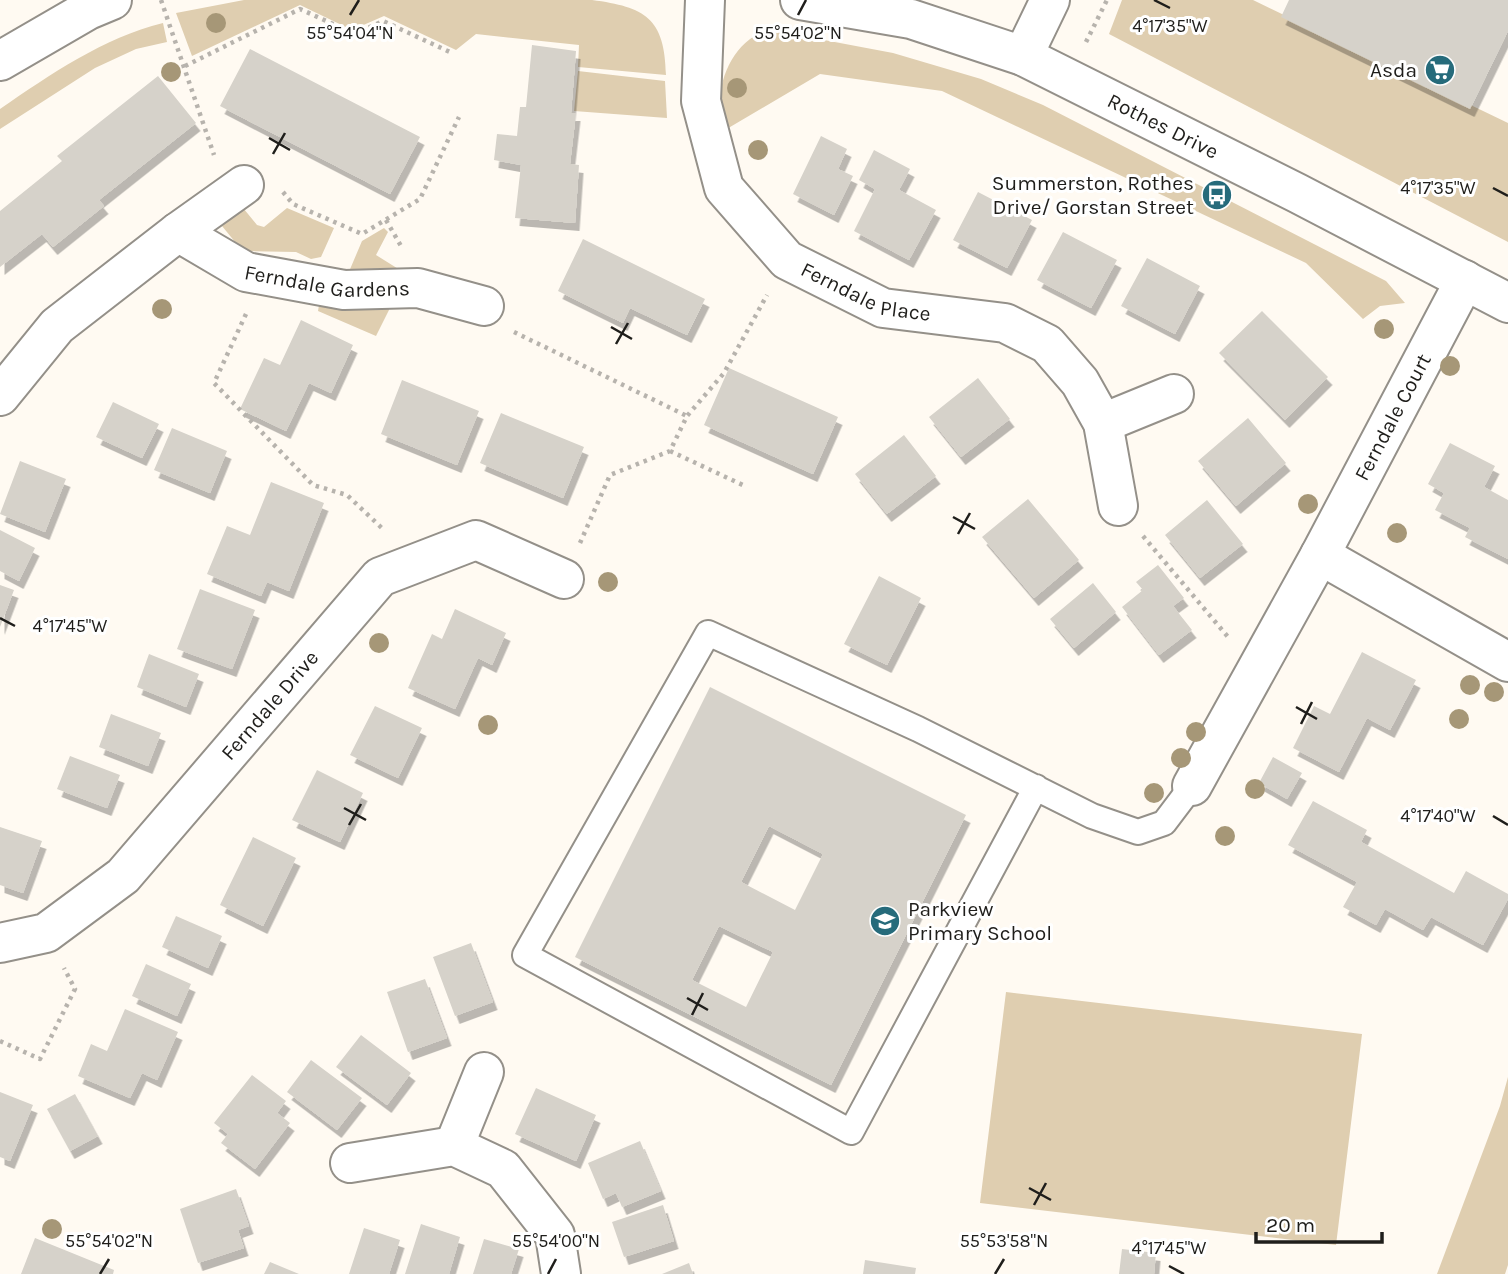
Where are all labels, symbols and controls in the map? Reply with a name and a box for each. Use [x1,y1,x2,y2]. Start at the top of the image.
text: 4°17'35"W [1132,15,1208,37]
text: 55°54'04"N [306,22,394,44]
text: 55°54'02"N [754,22,842,44]
supermarket icon: Asda [1423,53,1457,87]
place label: Asda [1370,58,1417,82]
street label: Rothes Drive [1103,88,1222,164]
place label: Summerston, Rothes Drive/ Gorstan Street [992,171,1194,219]
text: 4°17'35"W [1400,177,1476,199]
bus stop icon: Summerston, Rothes Drive/ Gorstan Street [1200,178,1234,212]
street label: Ferndale Place [797,257,932,326]
street label: Ferndale Gardens [243,260,410,302]
street label: Ferndale Court [1350,350,1436,485]
text: 4°17'45"W [33,615,107,637]
street label: Ferndale Drive [216,646,323,765]
text: 4°17'40"W [1400,805,1476,827]
place label: Parkview Primary School [908,897,1052,945]
school or university icon: Parkview Primary School [868,904,902,938]
scale bar [1256,1200,1382,1244]
text: 20 m [1266,1213,1315,1237]
text: 55°54'02"N [65,1230,153,1252]
text: 55°54'00"N [512,1230,600,1252]
text: 55°53'58"N [960,1230,1048,1252]
text: 4°17'45"W [1132,1237,1206,1259]

